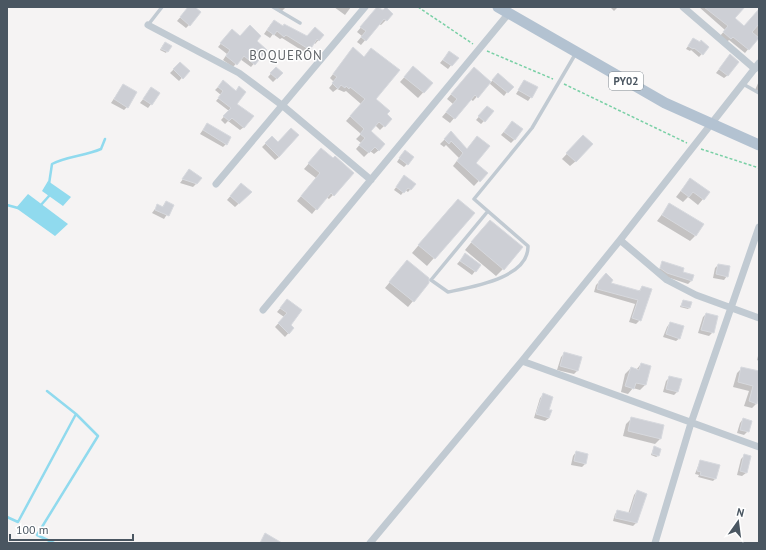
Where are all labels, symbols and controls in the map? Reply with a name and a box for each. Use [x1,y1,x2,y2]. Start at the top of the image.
district label: BOQUERÓN [249,47,323,64]
road number: PY02 [609,72,643,90]
north arrow [718,502,758,542]
text: N [735,505,746,520]
scale bar [10,516,133,542]
text: 100 m [16,522,49,537]

